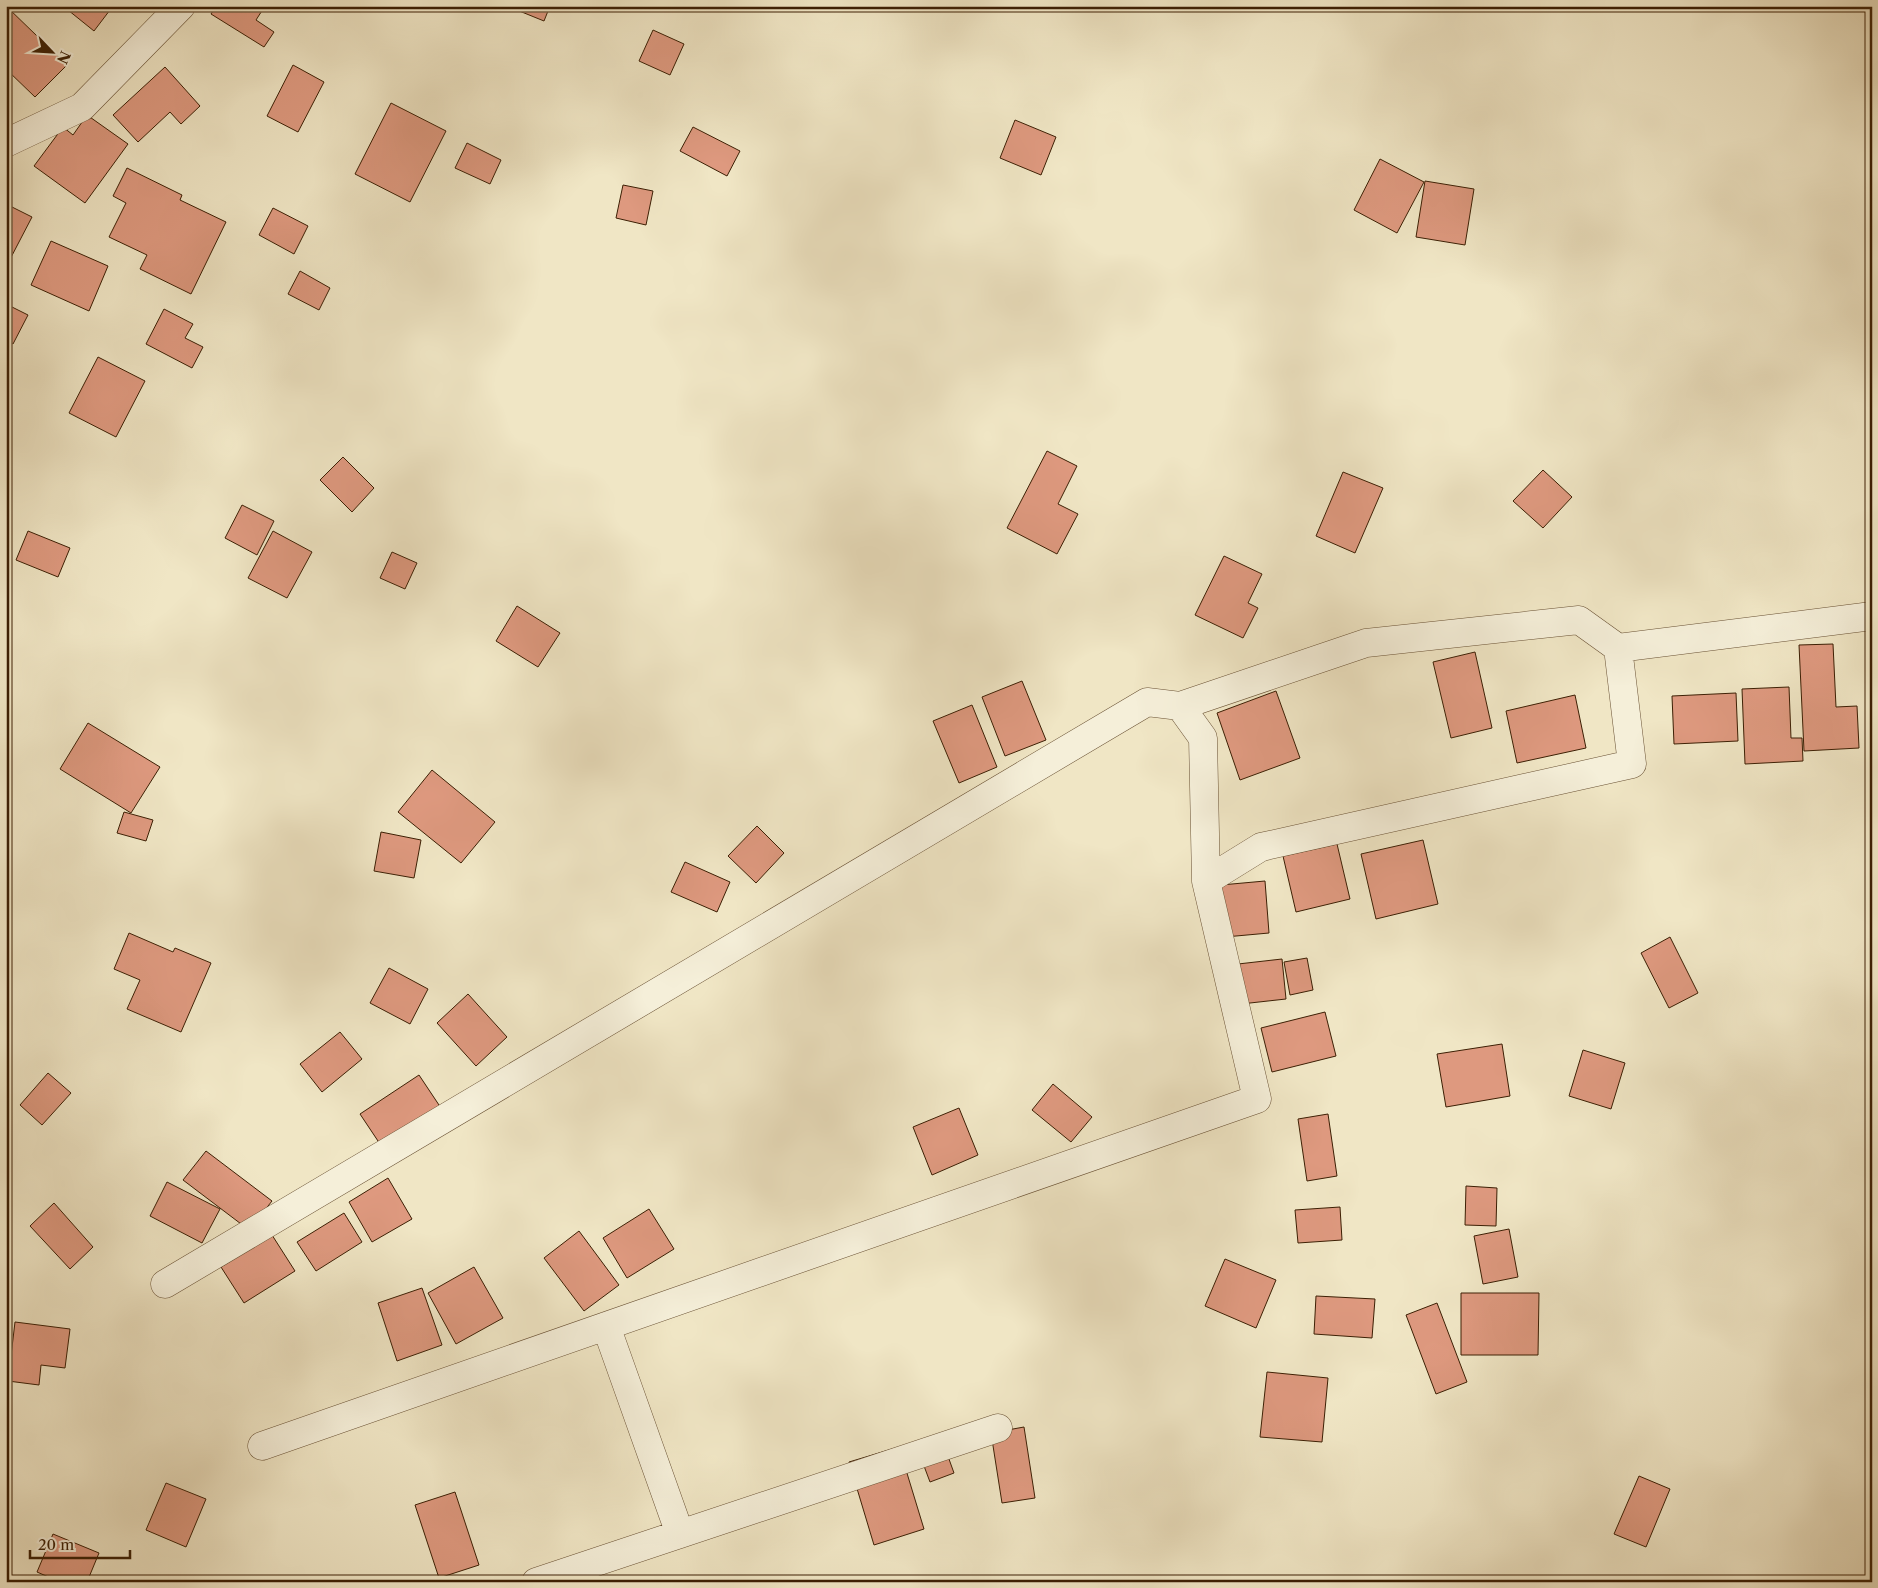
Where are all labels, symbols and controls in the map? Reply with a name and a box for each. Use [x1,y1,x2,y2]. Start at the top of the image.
north arrow [28,28,78,78]
text: N [53,48,75,67]
scale bar [30,1528,130,1560]
text: 20 m [38,1535,74,1554]

